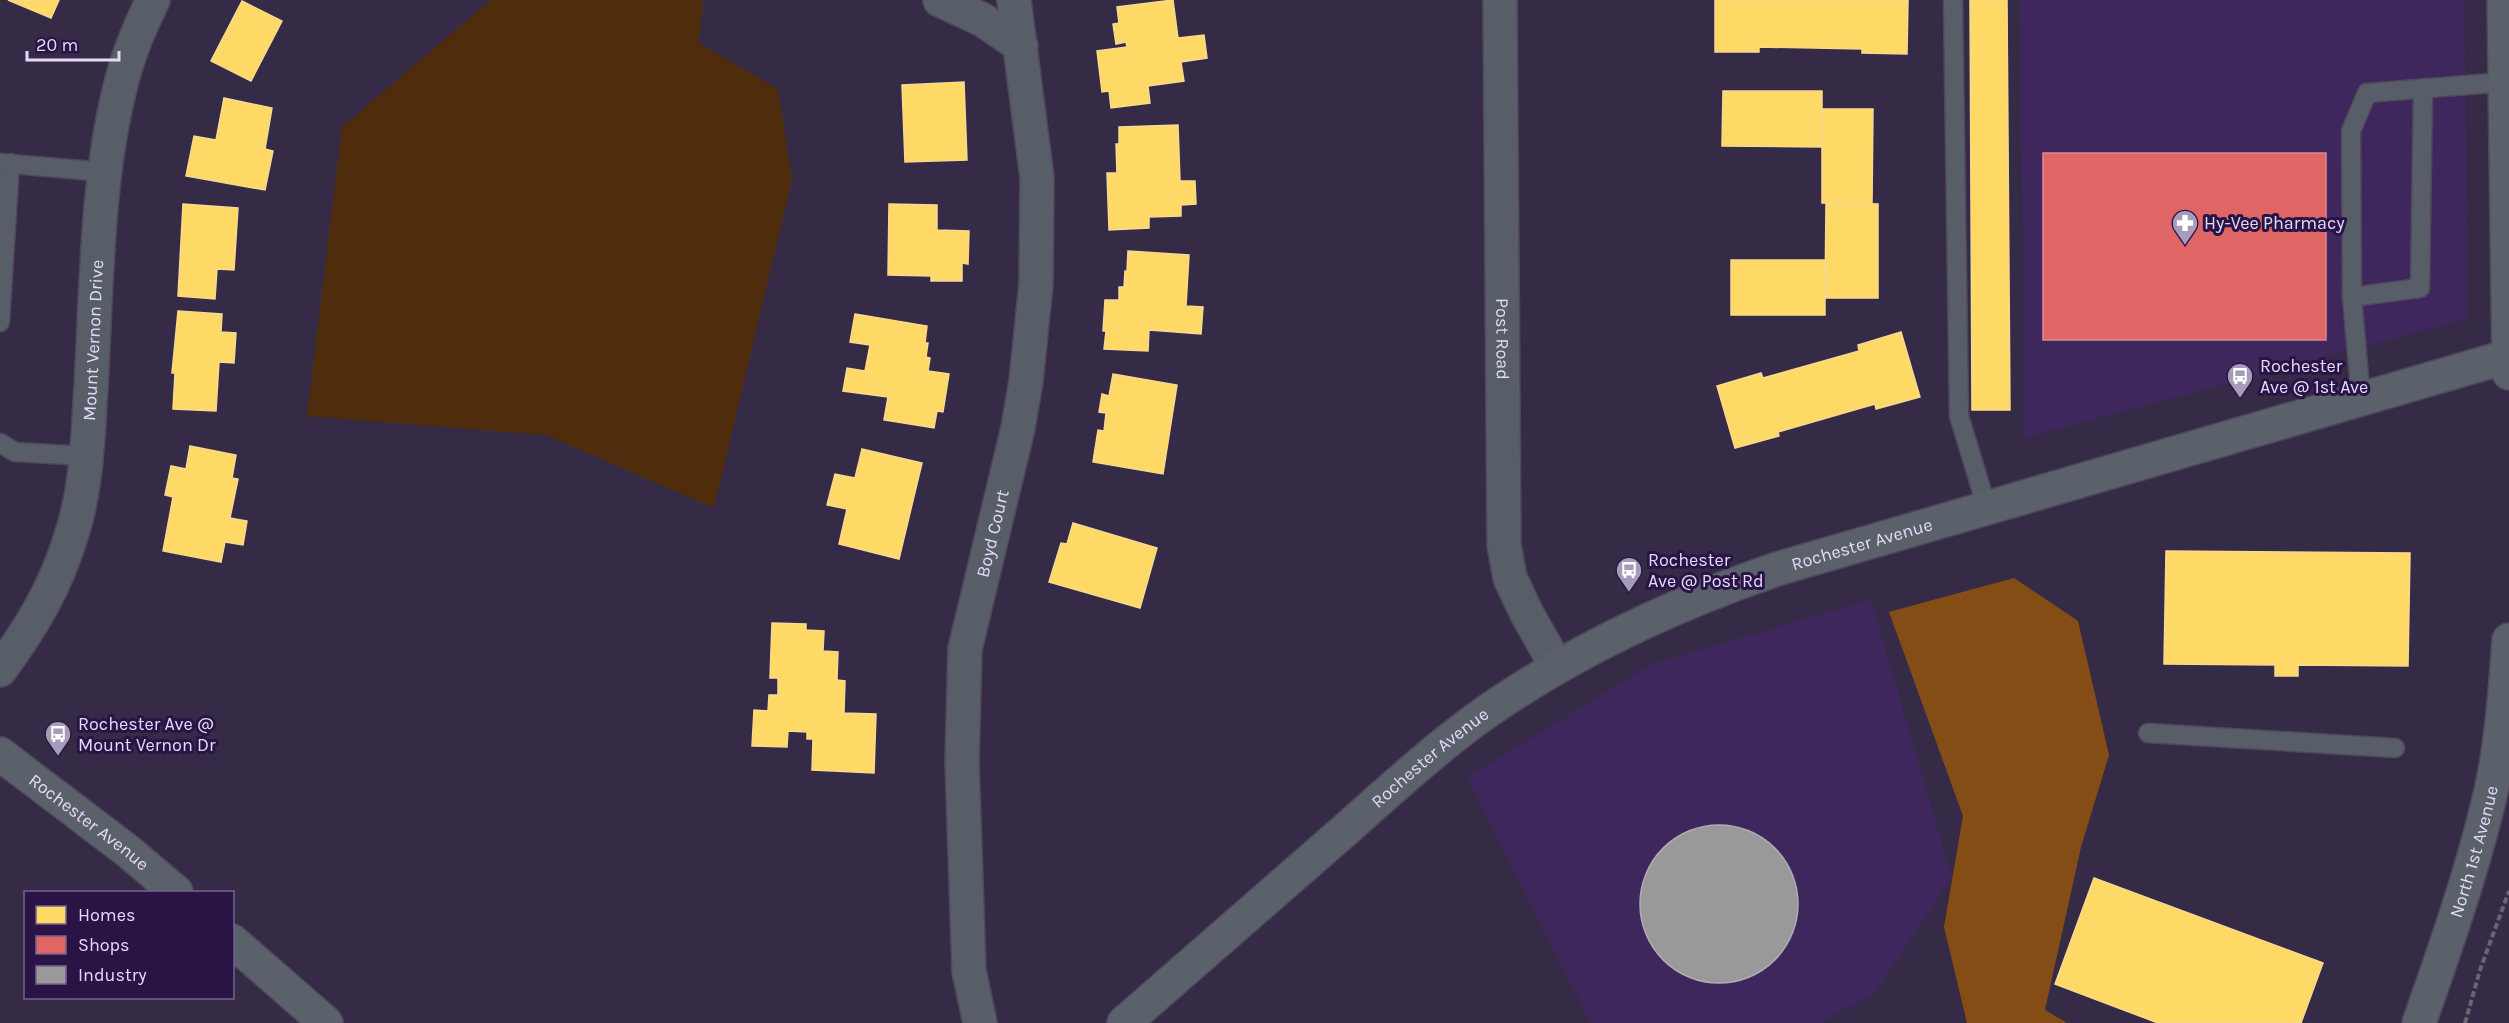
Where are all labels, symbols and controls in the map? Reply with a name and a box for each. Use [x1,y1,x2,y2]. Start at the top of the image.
scale bar [27,24,118,62]
text: 20 m [36,34,78,56]
pharmacy icon: Hy-Vee Pharmacy [2170,208,2200,246]
place label: Hy-Vee Pharmacy [2204,212,2345,234]
street label: Mount Vernon Drive [78,259,108,421]
street label: Post Road [1491,298,1514,380]
place label: Rochester Ave @ 1st Ave [2260,355,2368,398]
bus stop icon: Rochester Ave @ 1st Ave [2225,361,2255,399]
street label: Boyd Court [972,487,1014,580]
street label: Rochester Avenue [1789,513,1935,575]
place label: Rochester Ave @ Post Rd [1648,549,1764,592]
bus stop icon: Rochester Ave @ Post Rd [1614,555,1644,593]
street label: Rochester Avenue [1367,703,1493,813]
place label: Rochester Ave @ Mount Vernon Dr [78,713,216,756]
bus stop icon: Rochester Ave @ Mount Vernon Dr [43,719,73,757]
street label: Rochester Avenue [24,769,154,875]
street label: North 1st Avenue [2445,784,2503,921]
legend [24,891,234,999]
text: Homes [78,904,135,926]
text: Shops [78,934,130,956]
text: Industry [78,964,147,986]

